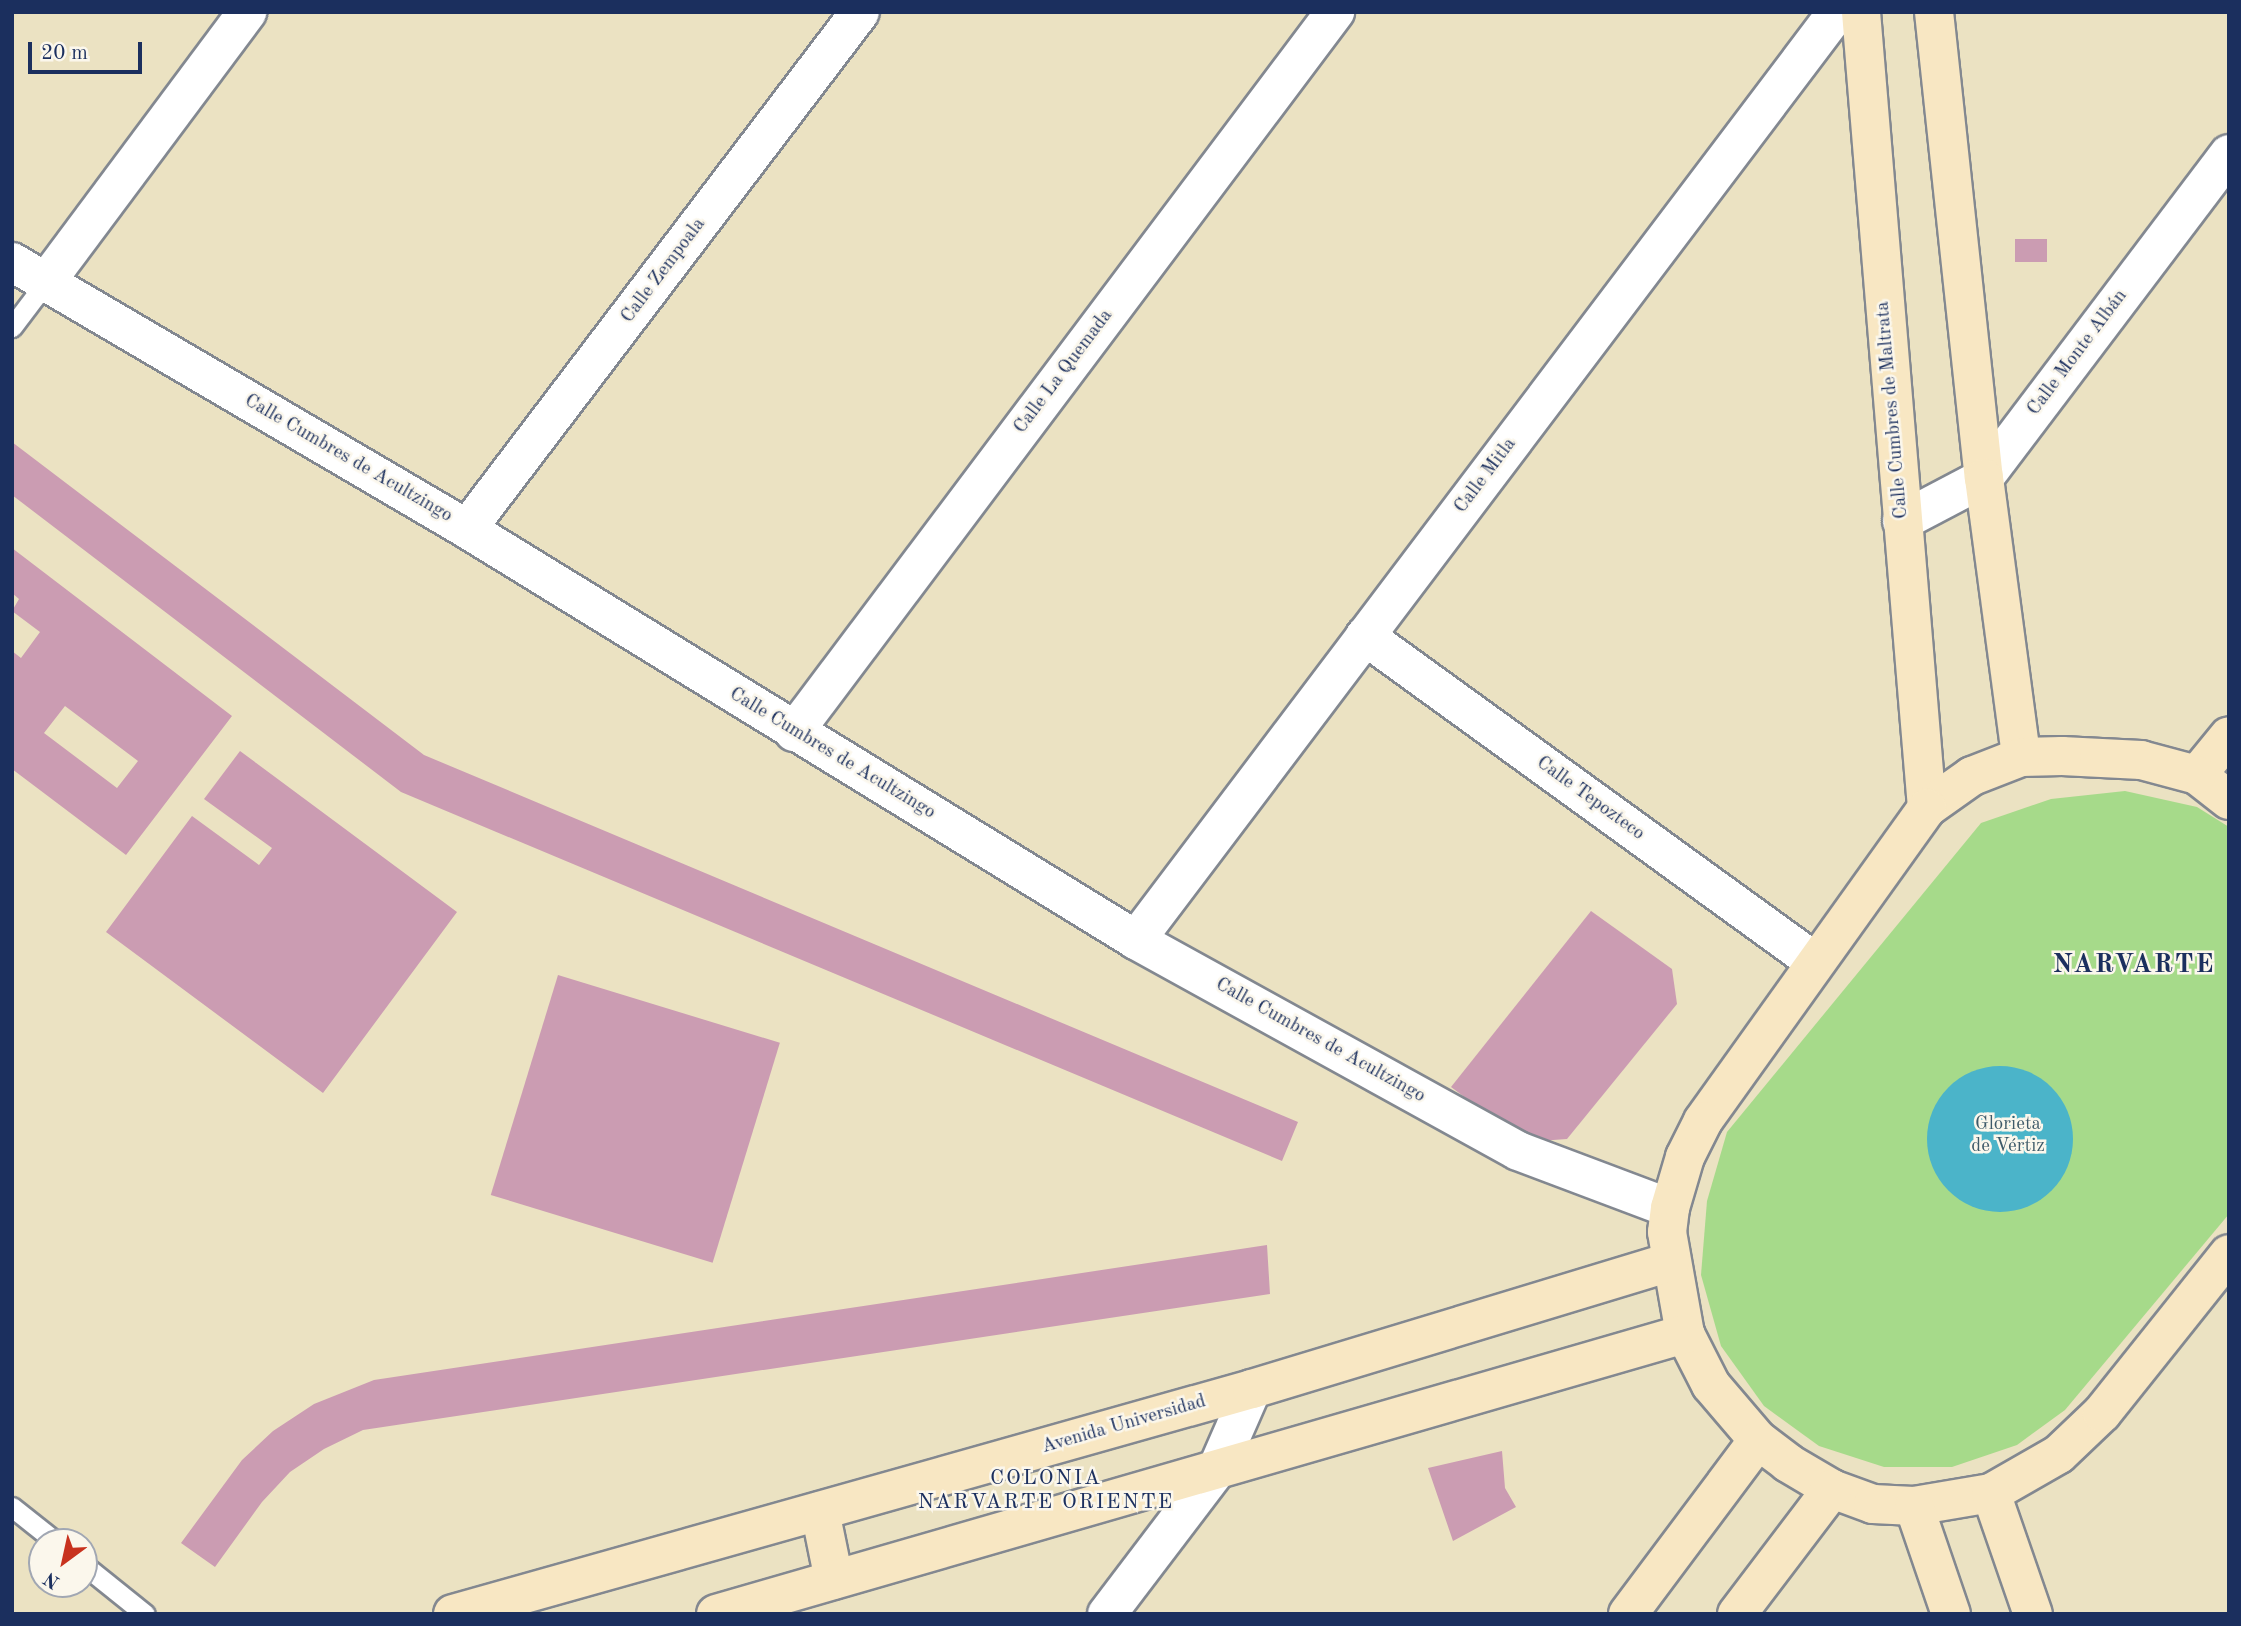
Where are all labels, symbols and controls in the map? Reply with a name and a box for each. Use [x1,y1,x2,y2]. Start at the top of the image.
scale bar [32,28,145,72]
text: 20 m [41,43,88,64]
street label: Calle Zempoala [617,214,711,328]
street label: Calle Monte Albán [2023,286,2133,420]
street label: Calle Cumbres de Maltrata [1872,300,1914,520]
street label: Calle La Quemada [1010,305,1118,439]
street label: Calle Cumbres de Acultzingo [240,390,456,528]
street label: Calle Mitla [1450,434,1522,518]
street label: Calle Cumbres de Acultzingo [725,683,939,825]
street label: Calle Tepozteco [1531,752,1649,846]
district label: NARVARTE [2054,950,2214,982]
street label: Calle Cumbres de Acultzingo [1211,974,1429,1108]
park label: Glorieta de Vértiz [1971,1114,2045,1158]
street label: Avenida Universidad [1039,1391,1209,1459]
district label: COLONIA NARVARTE ORIENTE [920,1466,1172,1516]
north arrow [28,1528,98,1598]
text: N [41,1567,64,1591]

